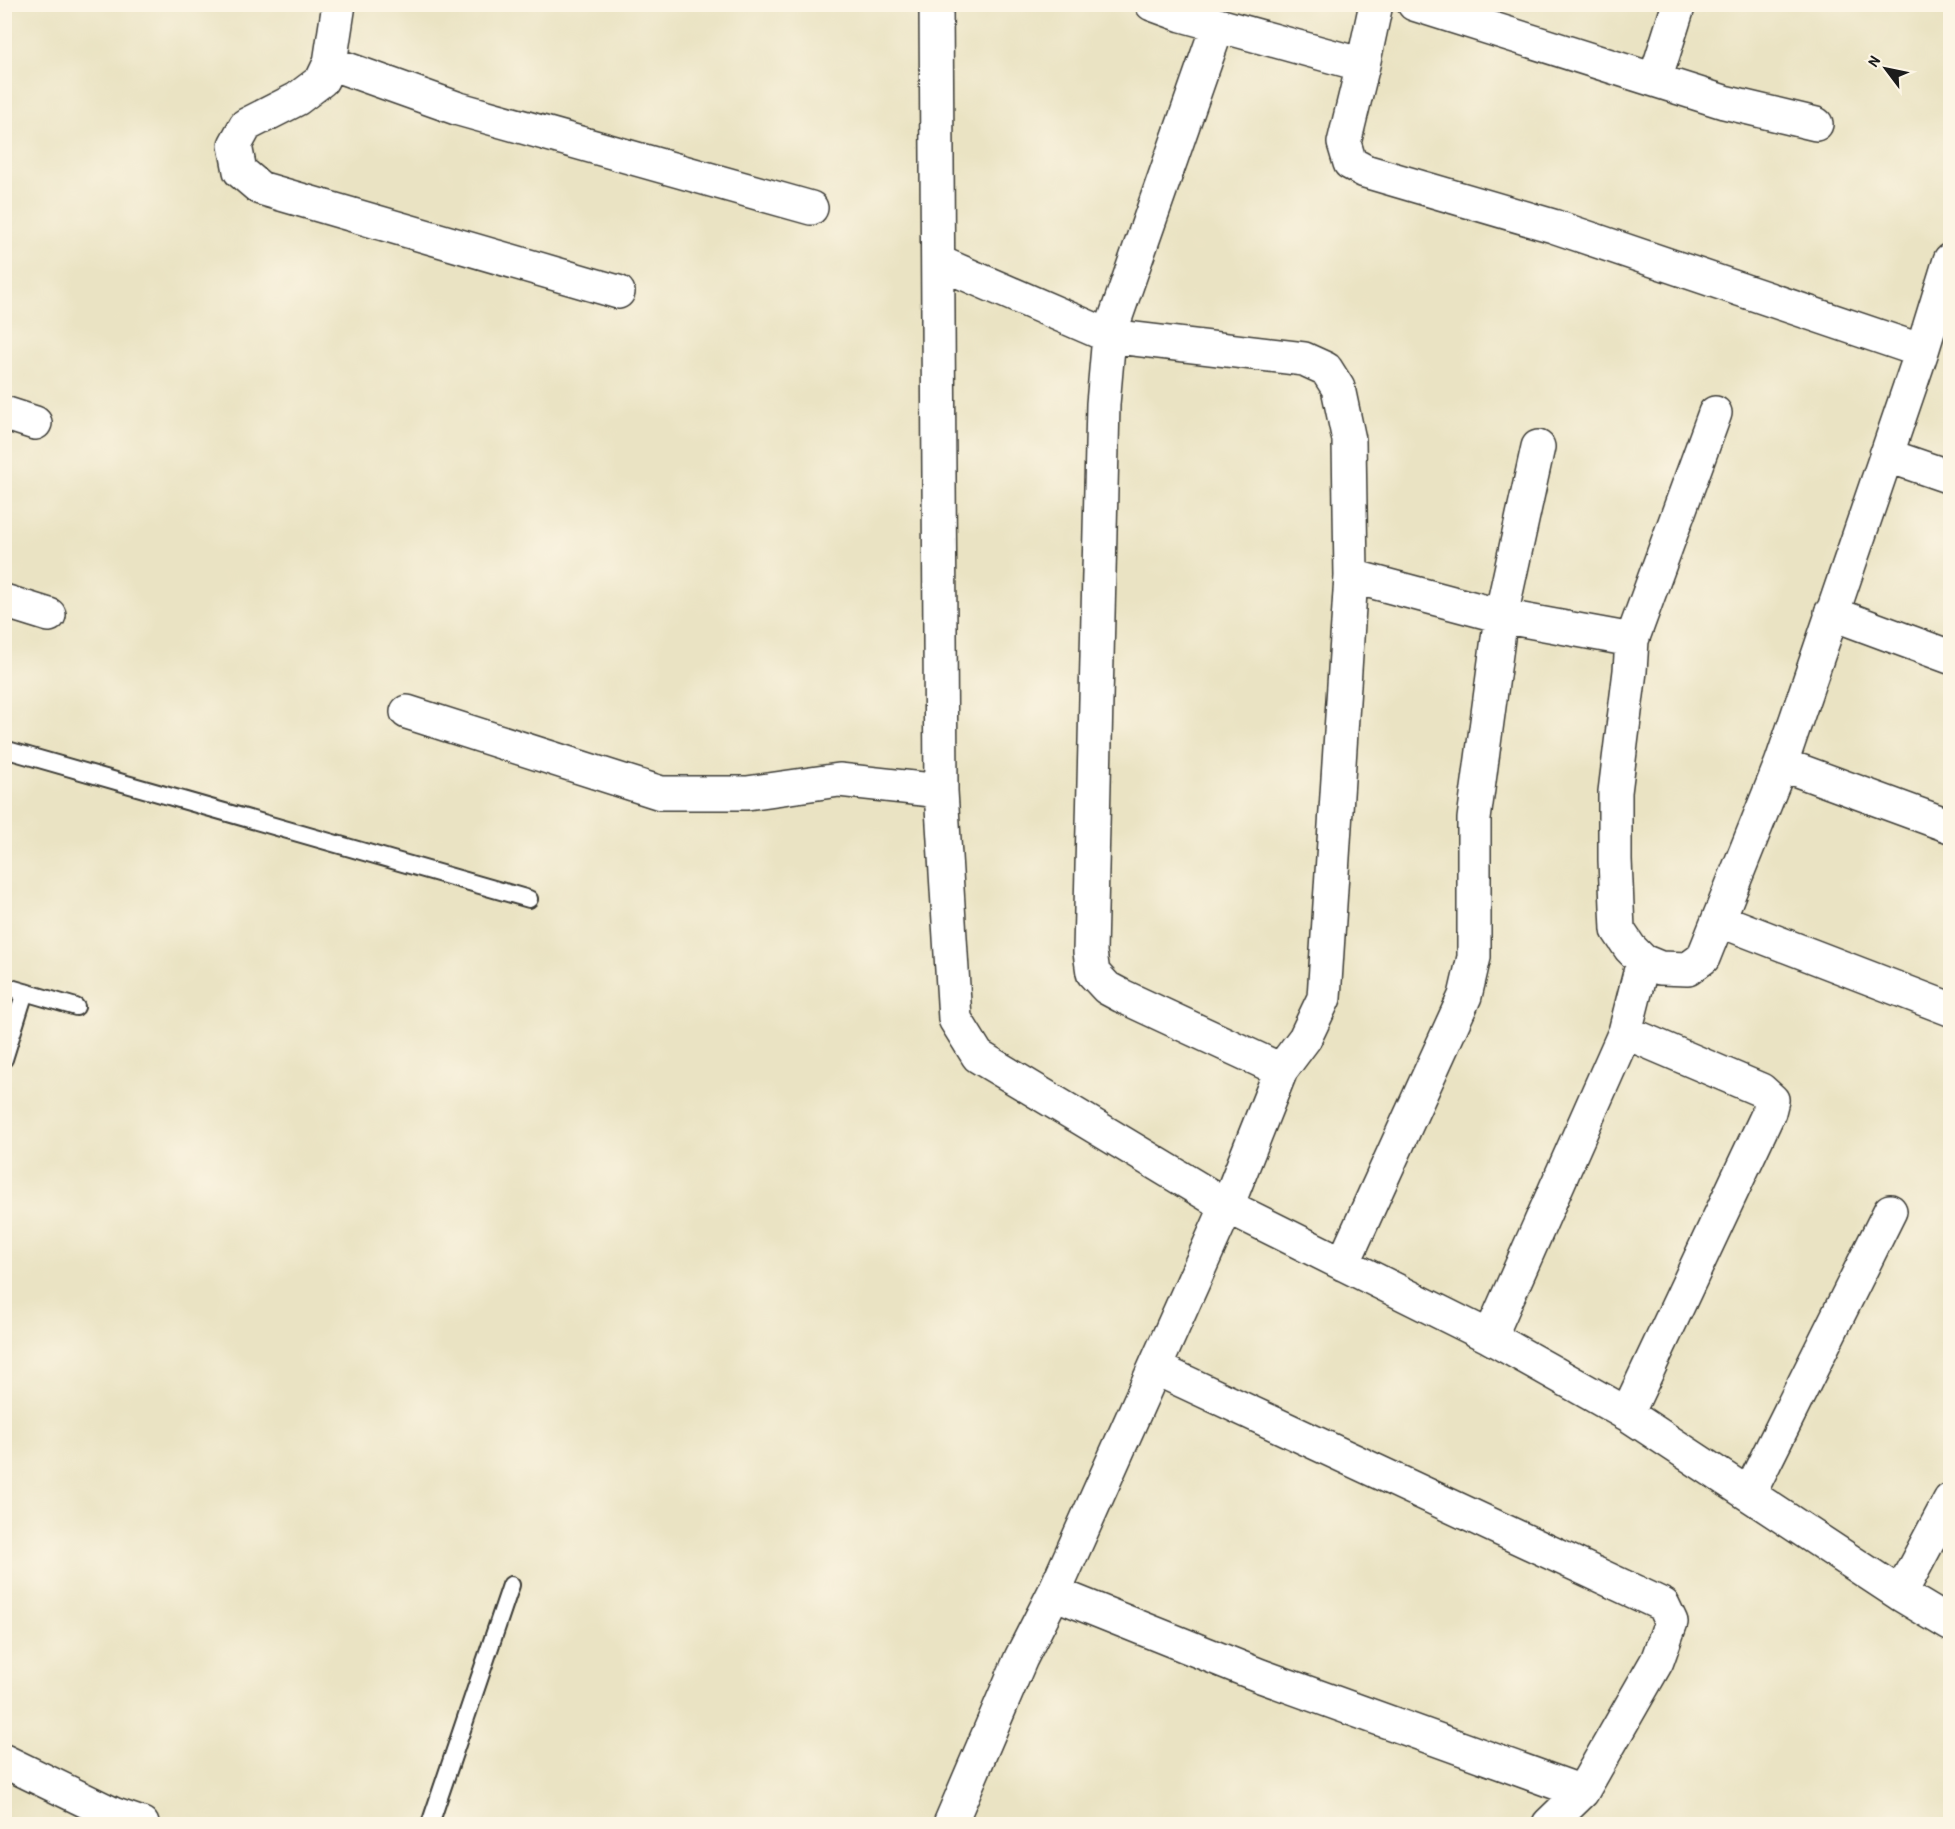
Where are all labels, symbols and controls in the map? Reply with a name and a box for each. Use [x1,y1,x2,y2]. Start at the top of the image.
north arrow [1856,39,1916,99]
text: N [1862,51,1885,70]

